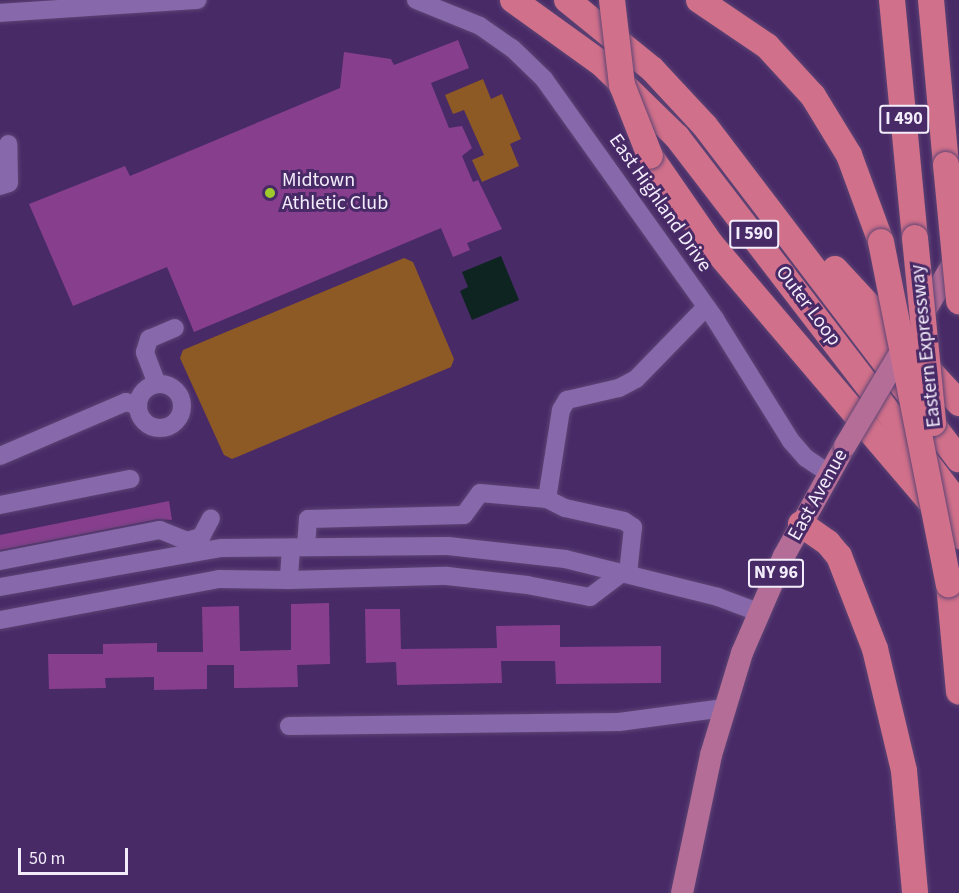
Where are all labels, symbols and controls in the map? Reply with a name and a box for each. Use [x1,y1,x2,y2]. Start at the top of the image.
road number: I 490 [878,104,930,134]
street label: East Highland Drive [603,129,717,277]
place label: Midtown Athletic Club [282,169,388,216]
marker: Midtown Athletic Club [263,186,277,200]
road number: I 590 [728,219,780,249]
street label: Outer Loop [770,261,846,351]
street label: Eastern Expressway [906,263,946,429]
street label: East Avenue [783,445,853,545]
road number: NY 96 [748,558,804,588]
scale bar [21,836,130,874]
text: 50 m [29,846,65,871]

